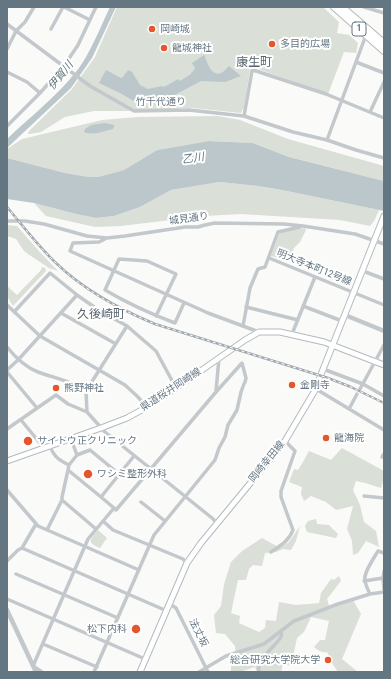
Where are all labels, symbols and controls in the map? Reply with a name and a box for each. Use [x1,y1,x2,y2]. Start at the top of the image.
road number: 1 [352,22,366,36]
place label: 岡崎城 [160,23,190,35]
marker: 岡崎城 [147,24,157,34]
place label: 多目的広場 [280,38,330,50]
marker: 多目的広場 [267,39,277,49]
place label: 龍城神社 [172,42,212,54]
marker: 龍城神社 [159,43,169,53]
district label: 康生町 [236,56,272,70]
water label: 伊賀川 [45,59,77,93]
street label: 竹千代通り [136,96,186,108]
water label: 乙川 [181,151,205,167]
street label: 城見通り [168,210,210,228]
street label: 明大寺本町12号線 [275,247,353,289]
district label: 久後崎町 [77,308,125,322]
street label: 県道桜井岡崎線 [138,366,204,414]
place label: 金剛寺 [300,379,330,391]
marker: 金剛寺 [287,380,297,390]
place label: 熊野神社 [64,382,104,394]
marker: 熊野神社 [51,383,61,393]
place label: 龍海院 [334,432,364,444]
marker: 龍海院 [321,433,331,443]
marker: サイトウ正クリニック [22,435,34,447]
place label: サイトウ正クリニック [37,435,137,447]
street label: 岡崎幸田線 [247,439,287,485]
marker: ワシミ整形外科 [82,468,94,480]
place label: ワシミ整形外科 [97,468,167,480]
street label: 法丈坂 [186,617,210,649]
place label: 松下内科 [87,623,127,635]
marker: 松下内科 [130,623,142,635]
place label: 総合研究大学院大学 [230,654,320,666]
marker: 総合研究大学院大学 [323,655,333,665]

